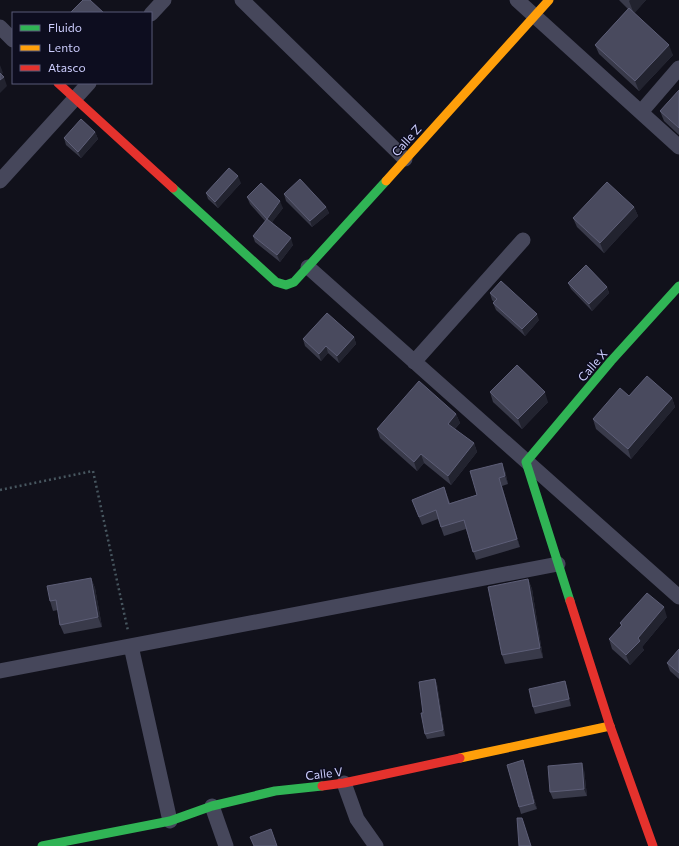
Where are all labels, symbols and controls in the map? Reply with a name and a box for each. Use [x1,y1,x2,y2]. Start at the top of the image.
legend [12,12,152,84]
text: Fluido [48,20,82,34]
text: Lento [48,40,80,54]
text: Atasco [48,60,86,74]
street label: Calle Z [388,121,424,159]
street label: Calle X [574,346,610,384]
street label: Calle V [305,764,343,782]

